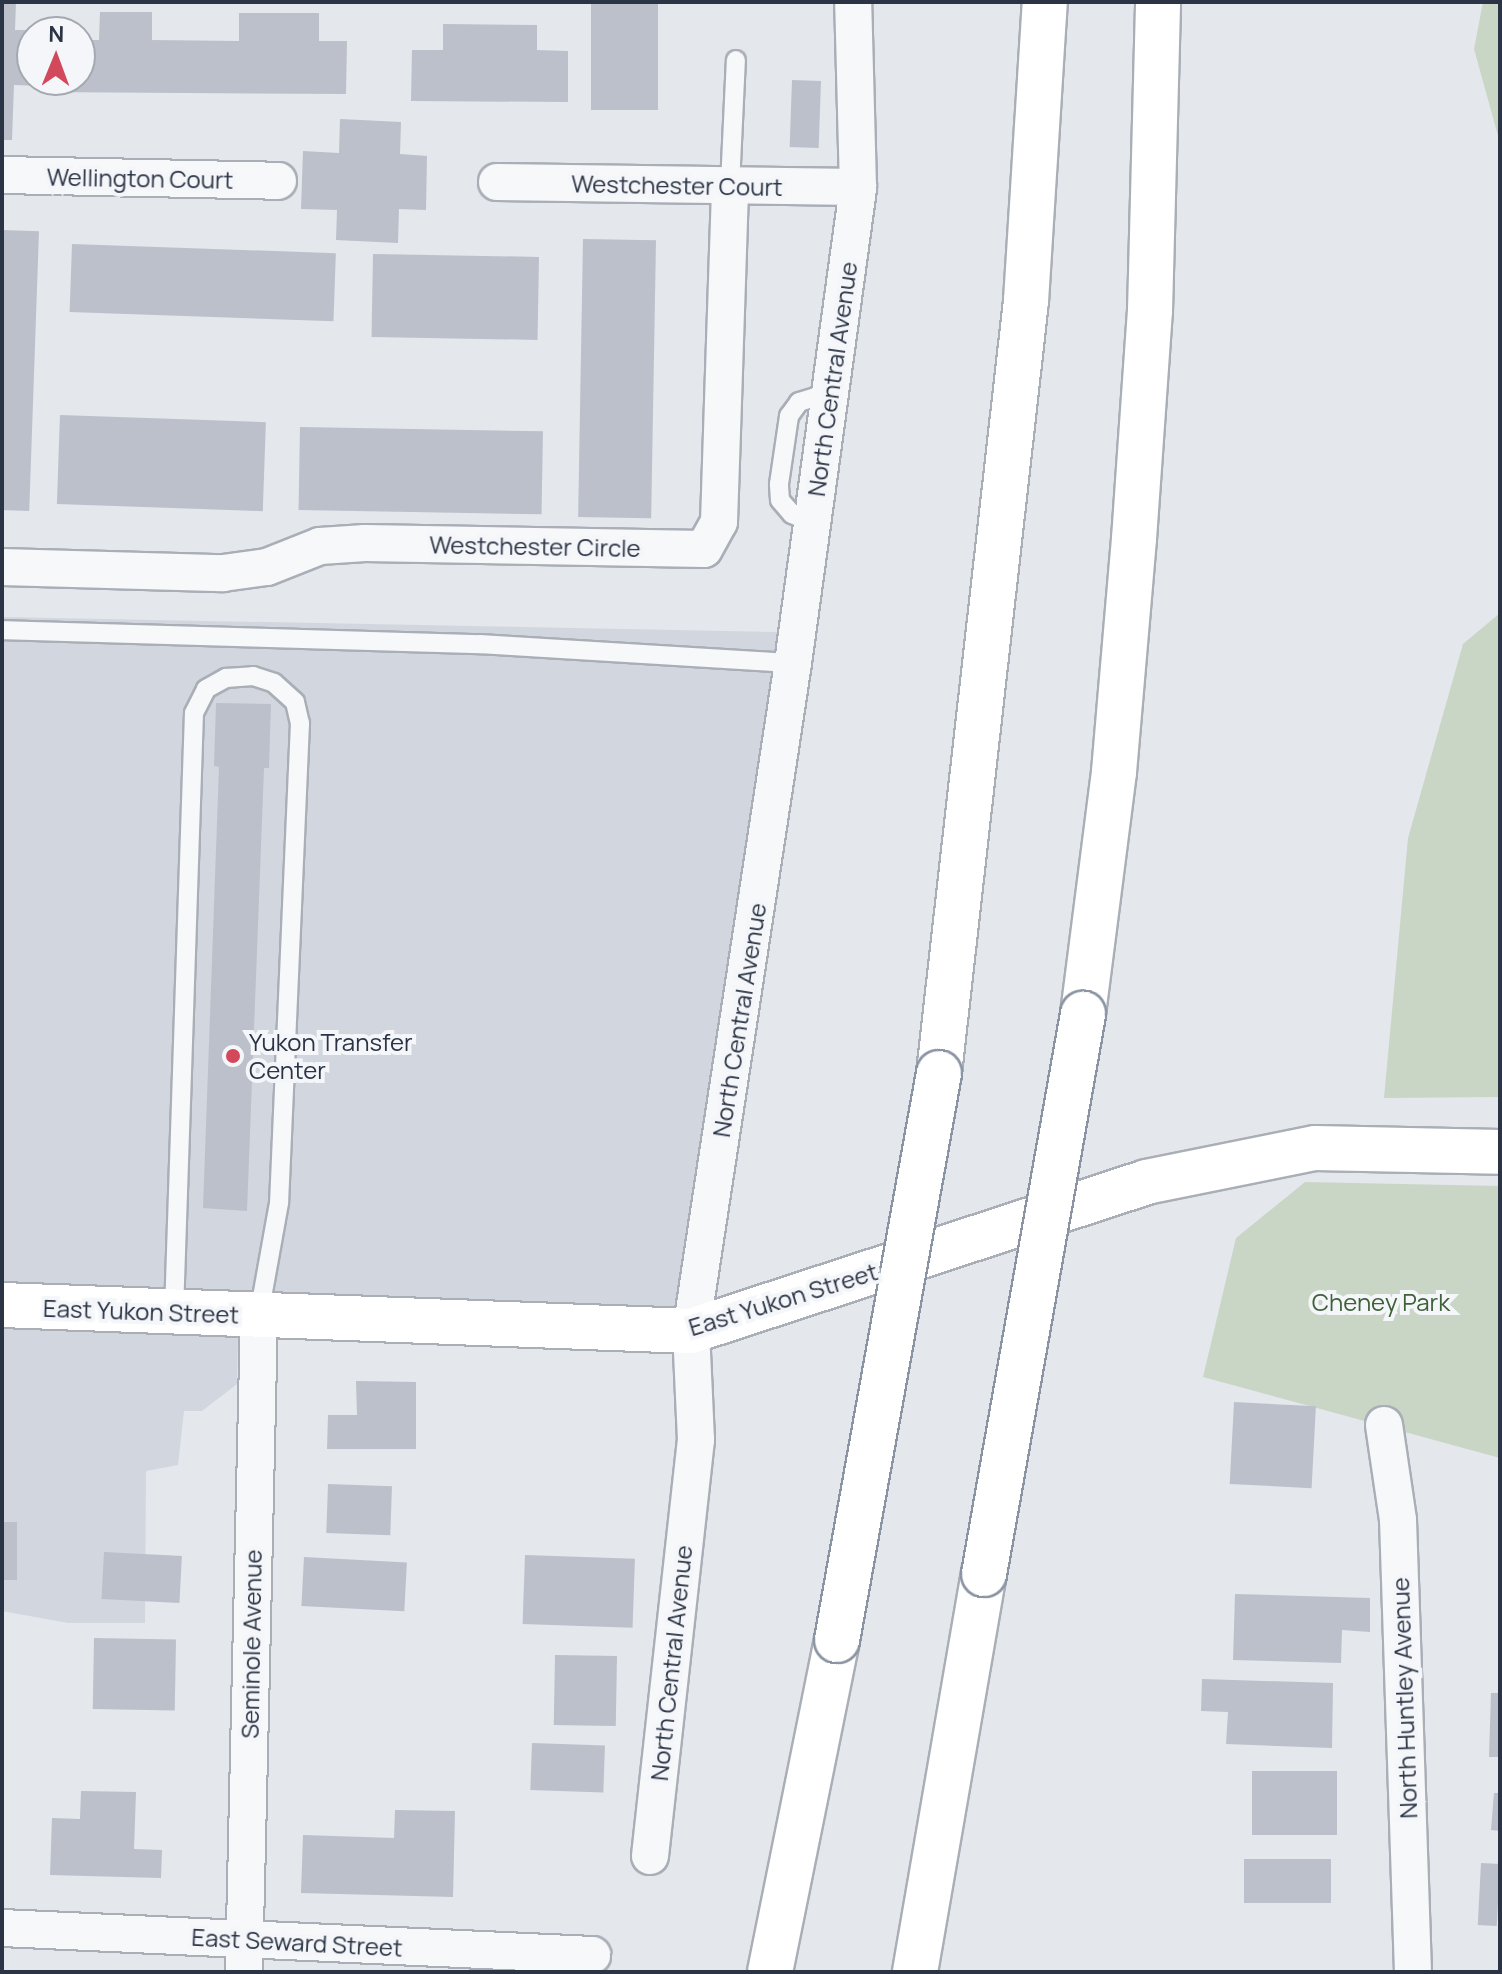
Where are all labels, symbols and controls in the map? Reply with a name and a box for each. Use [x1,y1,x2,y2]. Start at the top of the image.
north arrow [16,16,96,96]
text: N [48,19,65,49]
street label: Wellington Court [46,162,234,194]
street label: Westchester Court [571,169,783,201]
street label: North Central Avenue [801,260,863,498]
street label: Westchester Circle [429,530,641,562]
street label: North Central Avenue [706,901,772,1139]
place label: Yukon Transfer Center [249,1028,413,1084]
marker: Yukon Transfer Center [224,1047,242,1065]
street label: East Yukon Street [685,1257,881,1341]
park label: Cheney Park [1312,1288,1450,1316]
street label: East Yukon Street [43,1293,239,1329]
street label: North Central Avenue [644,1544,698,1782]
street label: Seminole Avenue [235,1549,267,1739]
street label: North Huntley Avenue [1385,1577,1423,1819]
street label: East Seward Street [191,1922,403,1962]

